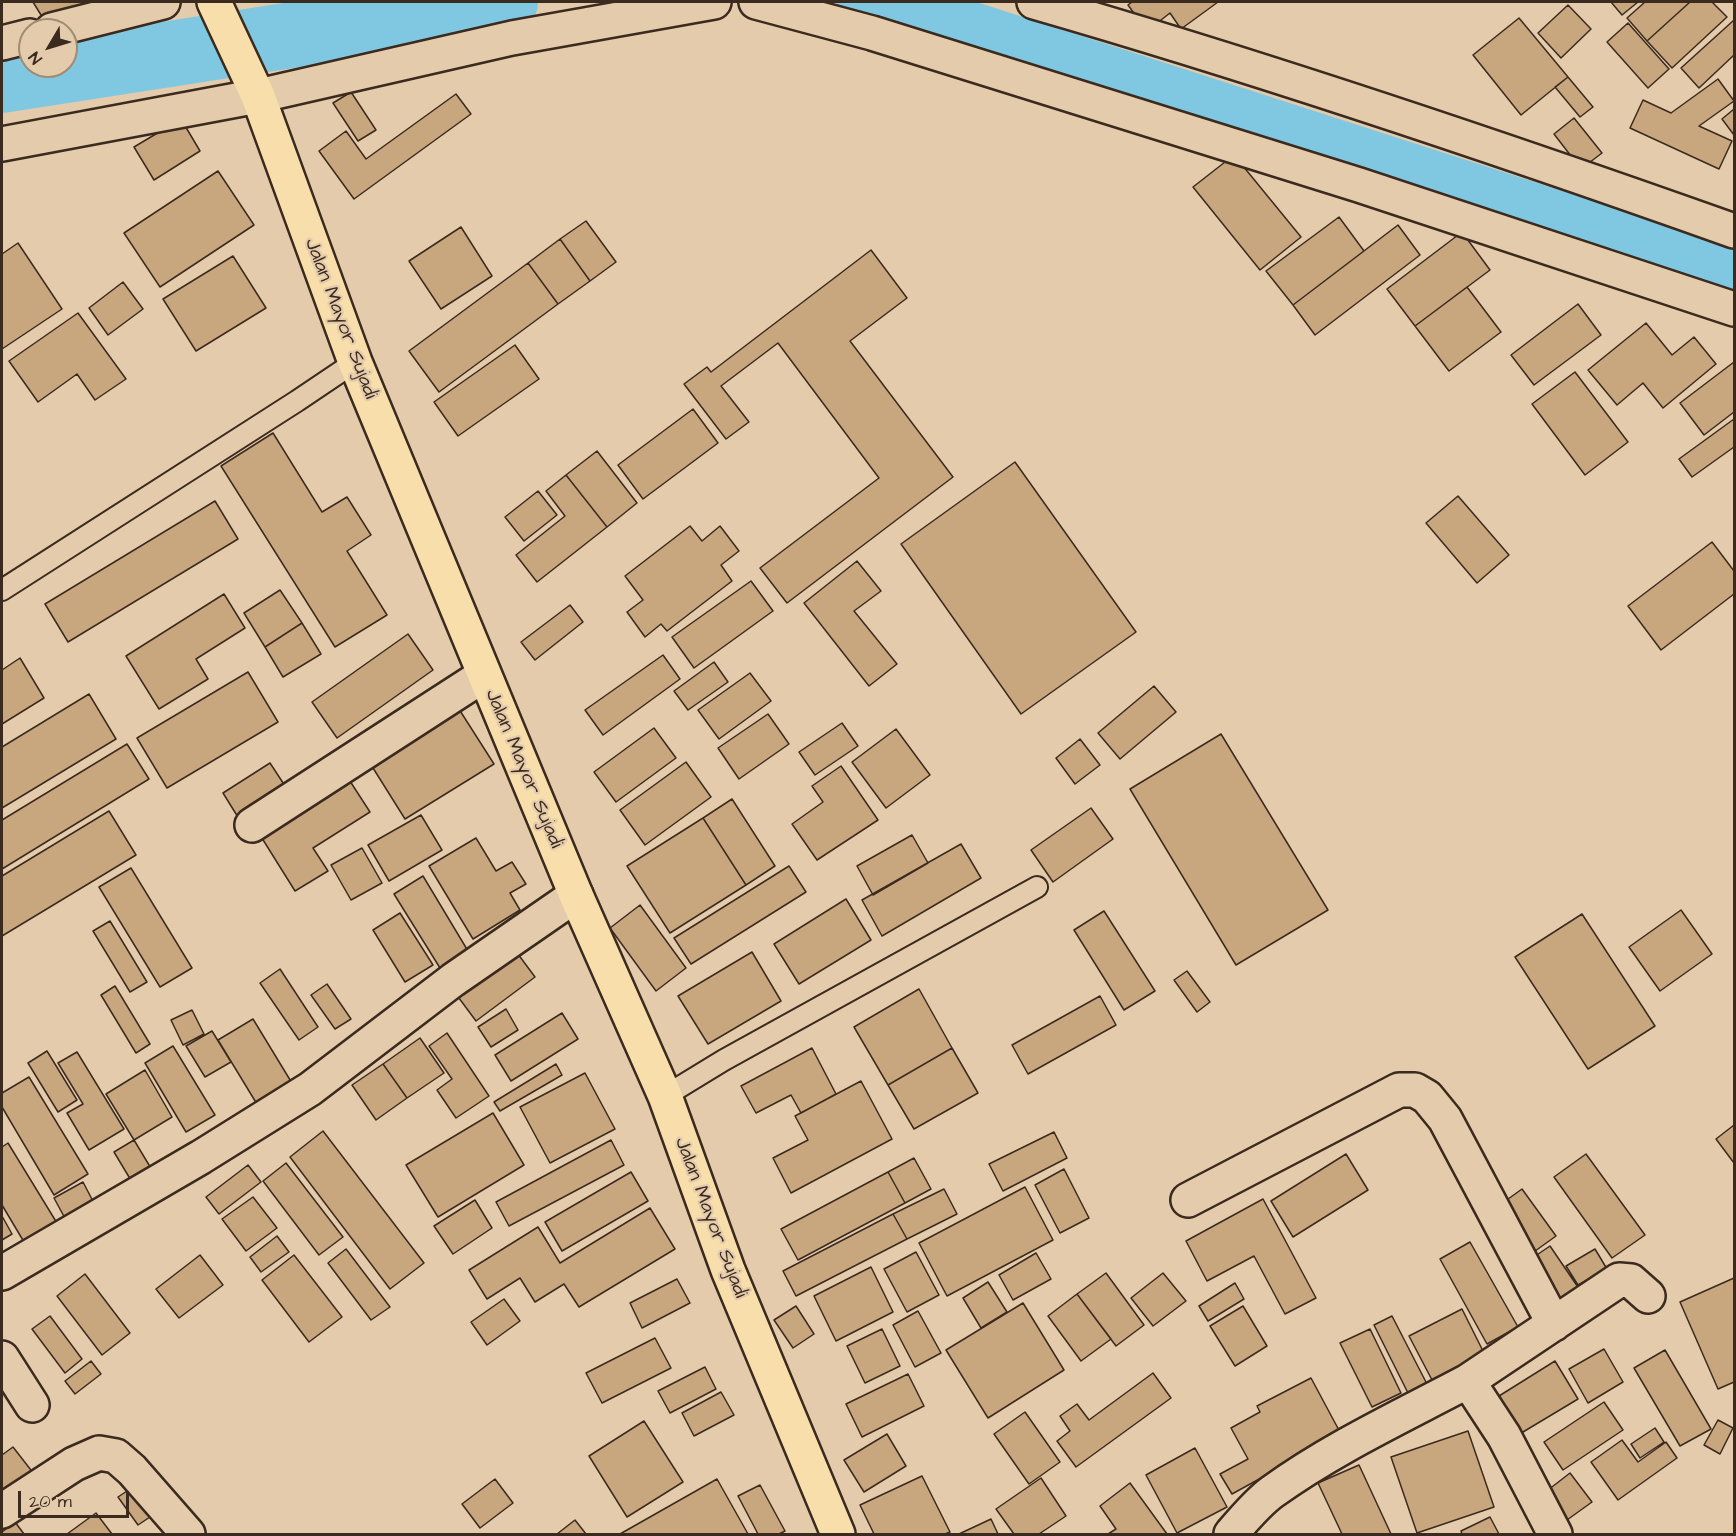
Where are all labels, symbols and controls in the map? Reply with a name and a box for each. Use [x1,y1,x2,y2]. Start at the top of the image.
north arrow [18,18,78,78]
text: N [24,47,47,69]
street label: Jalan Mayor Sujadi [298,235,382,403]
street label: Jalan Mayor Sujadi [479,686,567,852]
street label: Jalan Mayor Sujadi [668,1134,752,1302]
scale bar [21,1479,132,1517]
text: 20 m [29,1489,72,1514]

